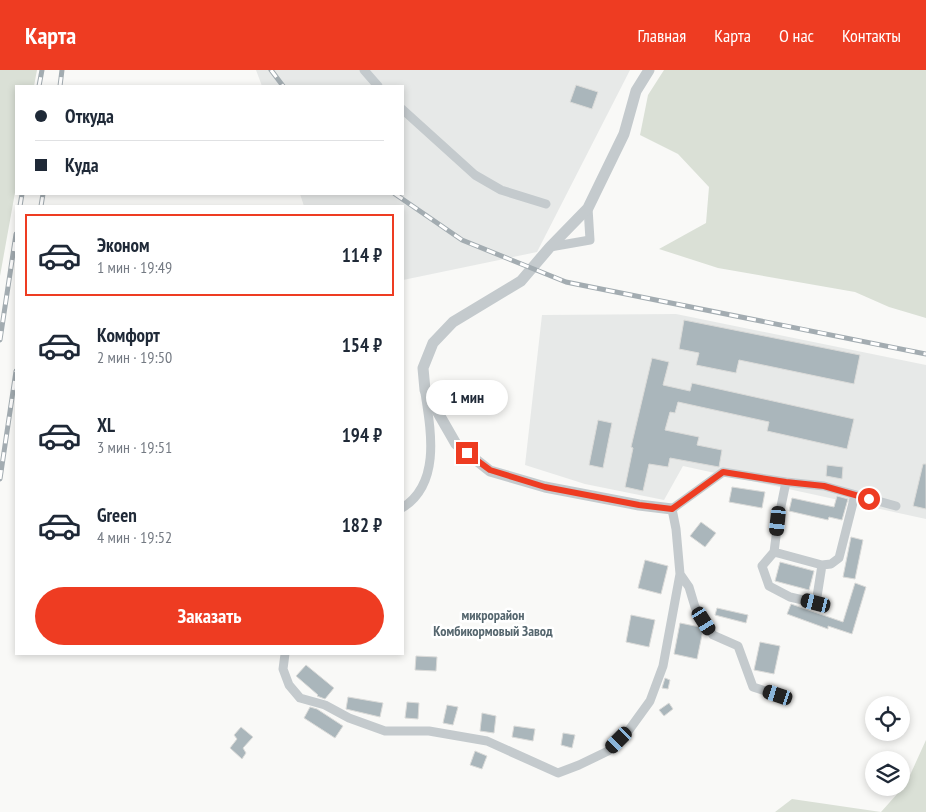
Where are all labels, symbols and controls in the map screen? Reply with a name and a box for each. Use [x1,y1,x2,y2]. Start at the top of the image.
text: Карта [25,20,76,51]
text: Главная [638,24,686,47]
text: Карта [714,24,751,47]
text: О нас [779,24,814,47]
text: Контакты [842,24,901,47]
text: Откуда [65,104,114,128]
text: Куда [65,153,99,177]
icon: car [37,233,82,278]
text: Эконом [97,233,150,257]
text: 114 ₽ [342,243,382,267]
text: 1 мин · 19:49 [97,257,172,277]
icon: car [37,323,82,368]
text: Комфорт [97,323,160,347]
text: 154 ₽ [342,333,382,357]
text: 2 мин · 19:50 [97,347,172,367]
callout: 1 мин [426,380,508,416]
text: 1 мин [450,387,484,407]
icon: car [37,413,82,458]
text: XL [97,413,115,437]
text: 194 ₽ [342,423,382,447]
text: 3 мин · 19:51 [97,437,172,457]
route end [456,442,478,464]
route start [858,488,880,510]
icon: car [37,503,82,548]
text: Green [97,503,137,527]
car [768,505,787,537]
text: 182 ₽ [342,513,382,537]
text: 4 мин · 19:52 [97,527,172,547]
button: Заказать [35,587,384,645]
car [799,592,832,614]
car [689,604,718,638]
district label: микрорайон Комбикормовый Завод [433,606,553,640]
car [761,683,794,707]
map controls [865,696,910,796]
button: locate [865,696,910,741]
car [603,724,634,756]
button: layers [865,751,910,796]

